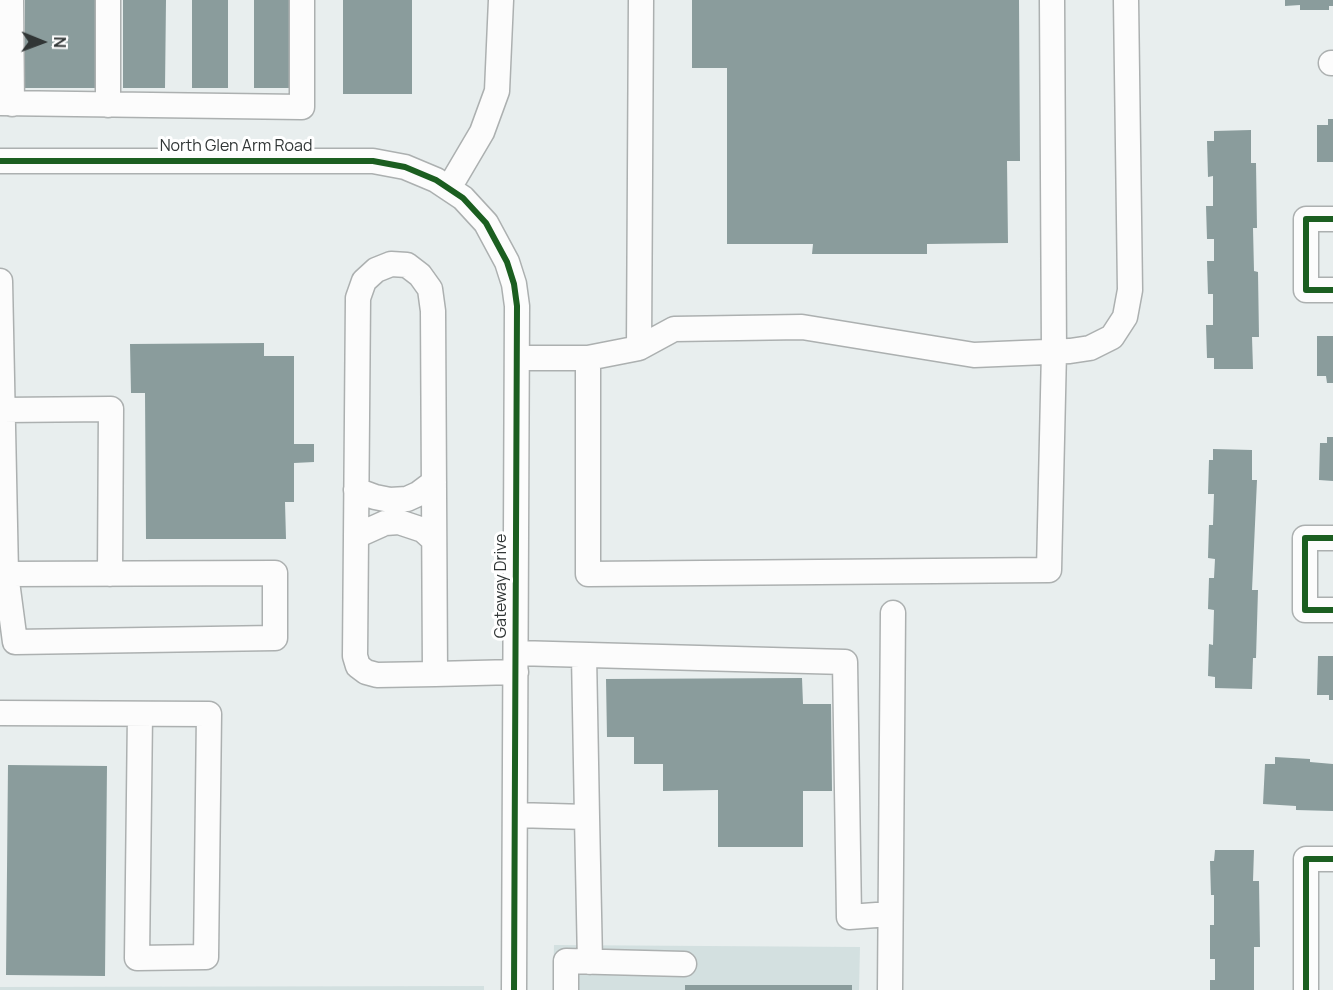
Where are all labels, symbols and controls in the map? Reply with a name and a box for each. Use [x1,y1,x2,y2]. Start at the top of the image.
north arrow [12,12,72,72]
text: N [49,36,71,48]
street label: North Glen Arm Road [160,137,312,157]
street label: Gateway Drive [492,534,512,638]

